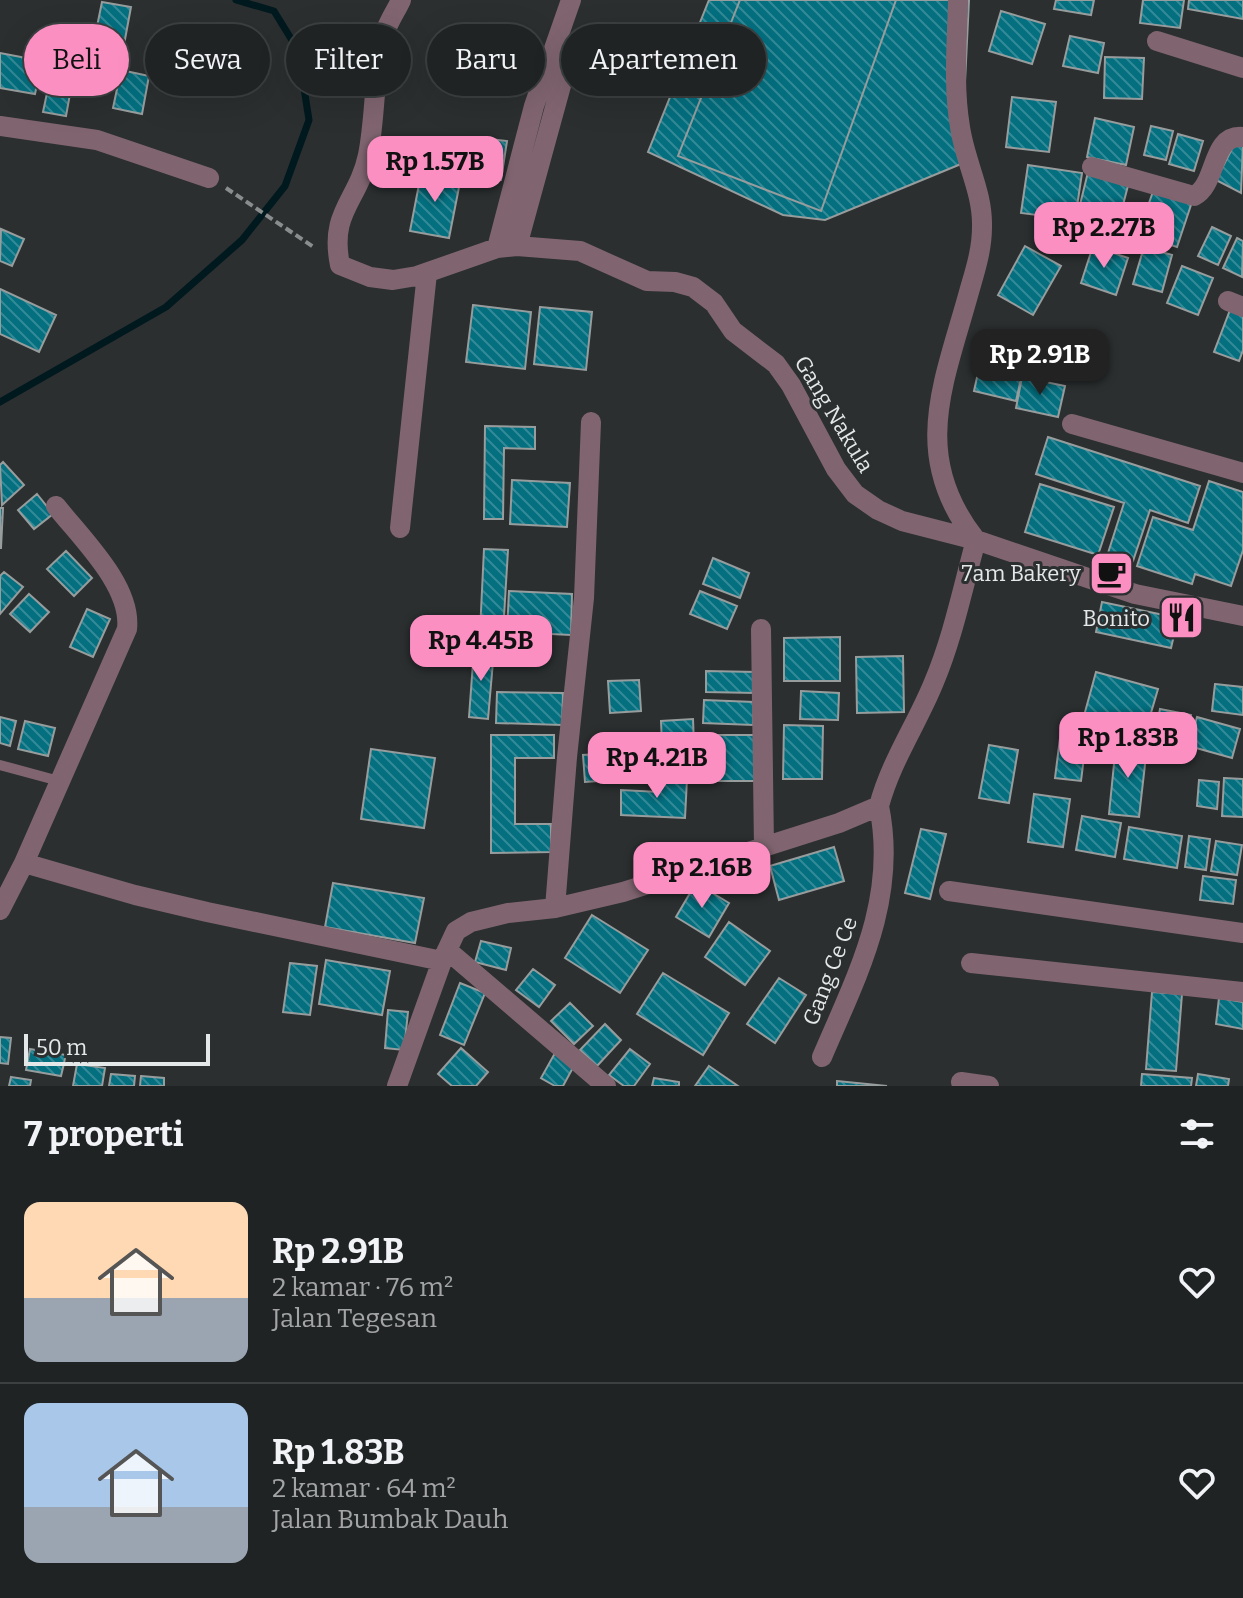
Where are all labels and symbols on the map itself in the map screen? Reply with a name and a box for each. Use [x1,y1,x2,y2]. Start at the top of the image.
pin: Rp 1.57B [352,136,518,204]
pin: Rp 2.27B [1021,202,1187,270]
pin: Rp 2.91B [957,329,1123,397]
street label: Gang Nakula [789,351,879,477]
cafe icon: 7am Bakery [1088,549,1136,597]
place label: 7am Bakery [961,560,1081,587]
restaurant icon: Bonito [1157,594,1205,642]
place label: Bonito [1083,605,1150,632]
pin: Rp 4.45B [398,615,564,683]
pin: Rp 1.83B [1045,712,1211,780]
pin: Rp 4.21B [574,732,740,800]
pin: Rp 2.16B [619,842,785,910]
street label: Gang Ce Ce [797,913,863,1029]
scale bar [24,1030,210,1066]

